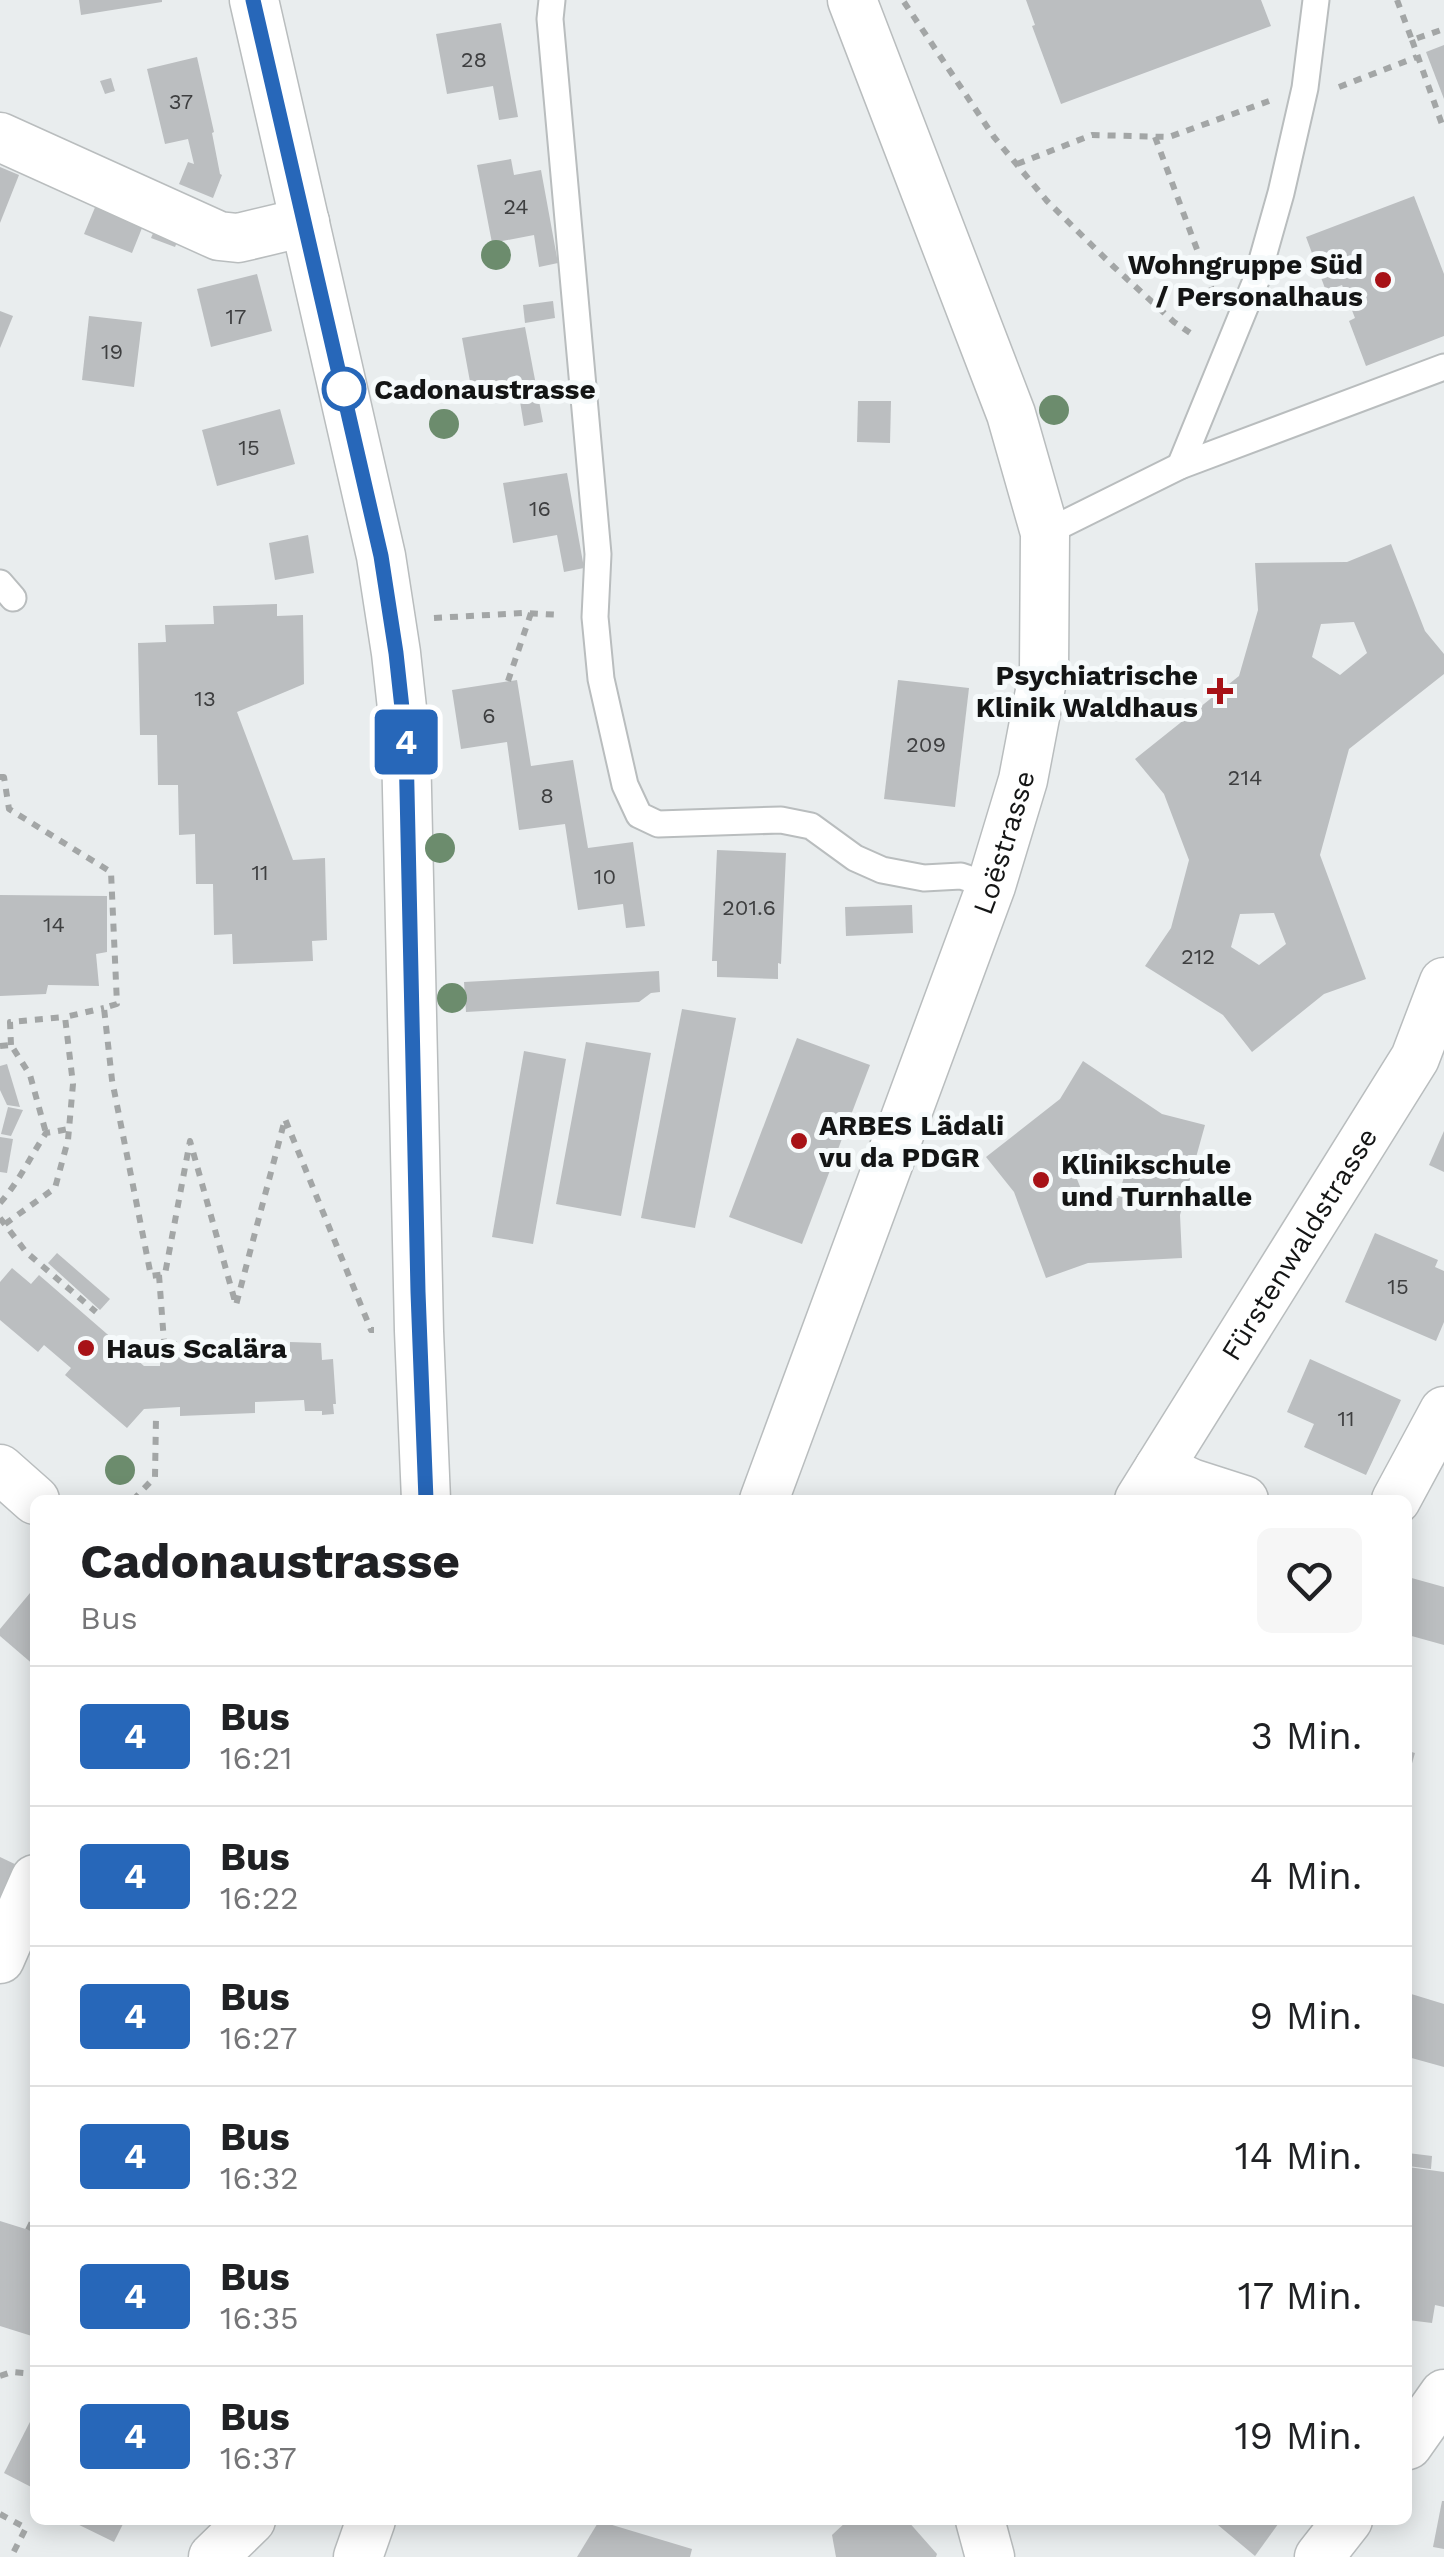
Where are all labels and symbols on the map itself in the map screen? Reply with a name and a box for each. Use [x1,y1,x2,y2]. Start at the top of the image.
house number: 28 [461,47,487,72]
house number: 37 [169,89,193,114]
house number: 24 [503,194,529,219]
place label: Wohngruppe Süd / Personalhaus [1128,248,1363,313]
marker: Wohngruppe Süd / Personalhaus [1372,269,1394,291]
house number: 17 [226,304,246,329]
house number: 19 [101,339,123,364]
marker: Cadonaustrasse [323,368,365,410]
place label: Cadonaustrasse [374,373,596,406]
house number: 15 [238,435,260,460]
house number: 16 [529,496,551,521]
place label: Psychiatrische Klinik Waldhaus [976,659,1198,724]
marker: Psychiatrische Klinik Waldhaus [1207,678,1233,704]
house number: 13 [194,686,216,711]
house number: 6 [482,703,496,728]
line badge: 4 [374,710,438,774]
house number: 209 [906,732,946,757]
house number: 214 [1228,765,1262,790]
street label: Loëstrasse [966,768,1041,919]
house number: 8 [540,783,554,808]
house number: 11 [251,860,269,885]
house number: 10 [594,864,616,889]
house number: 201.6 [722,895,776,920]
house number: 14 [43,912,65,937]
house number: 212 [1181,944,1215,969]
place label: ARBES Lädali vu da PDGR [818,1109,1004,1174]
street label: Fürstenwaldstrasse [1214,1122,1384,1367]
marker: ARBES Lädali vu da PDGR [788,1130,810,1152]
place label: Klinikschule und Turnhalle [1061,1148,1252,1213]
marker: Klinikschule und Turnhalle [1030,1169,1052,1191]
house number: 15 [1387,1274,1409,1299]
place label: Haus Scalära [106,1332,288,1365]
marker: Haus Scalära [75,1337,97,1359]
house number: 11 [1337,1406,1355,1431]

